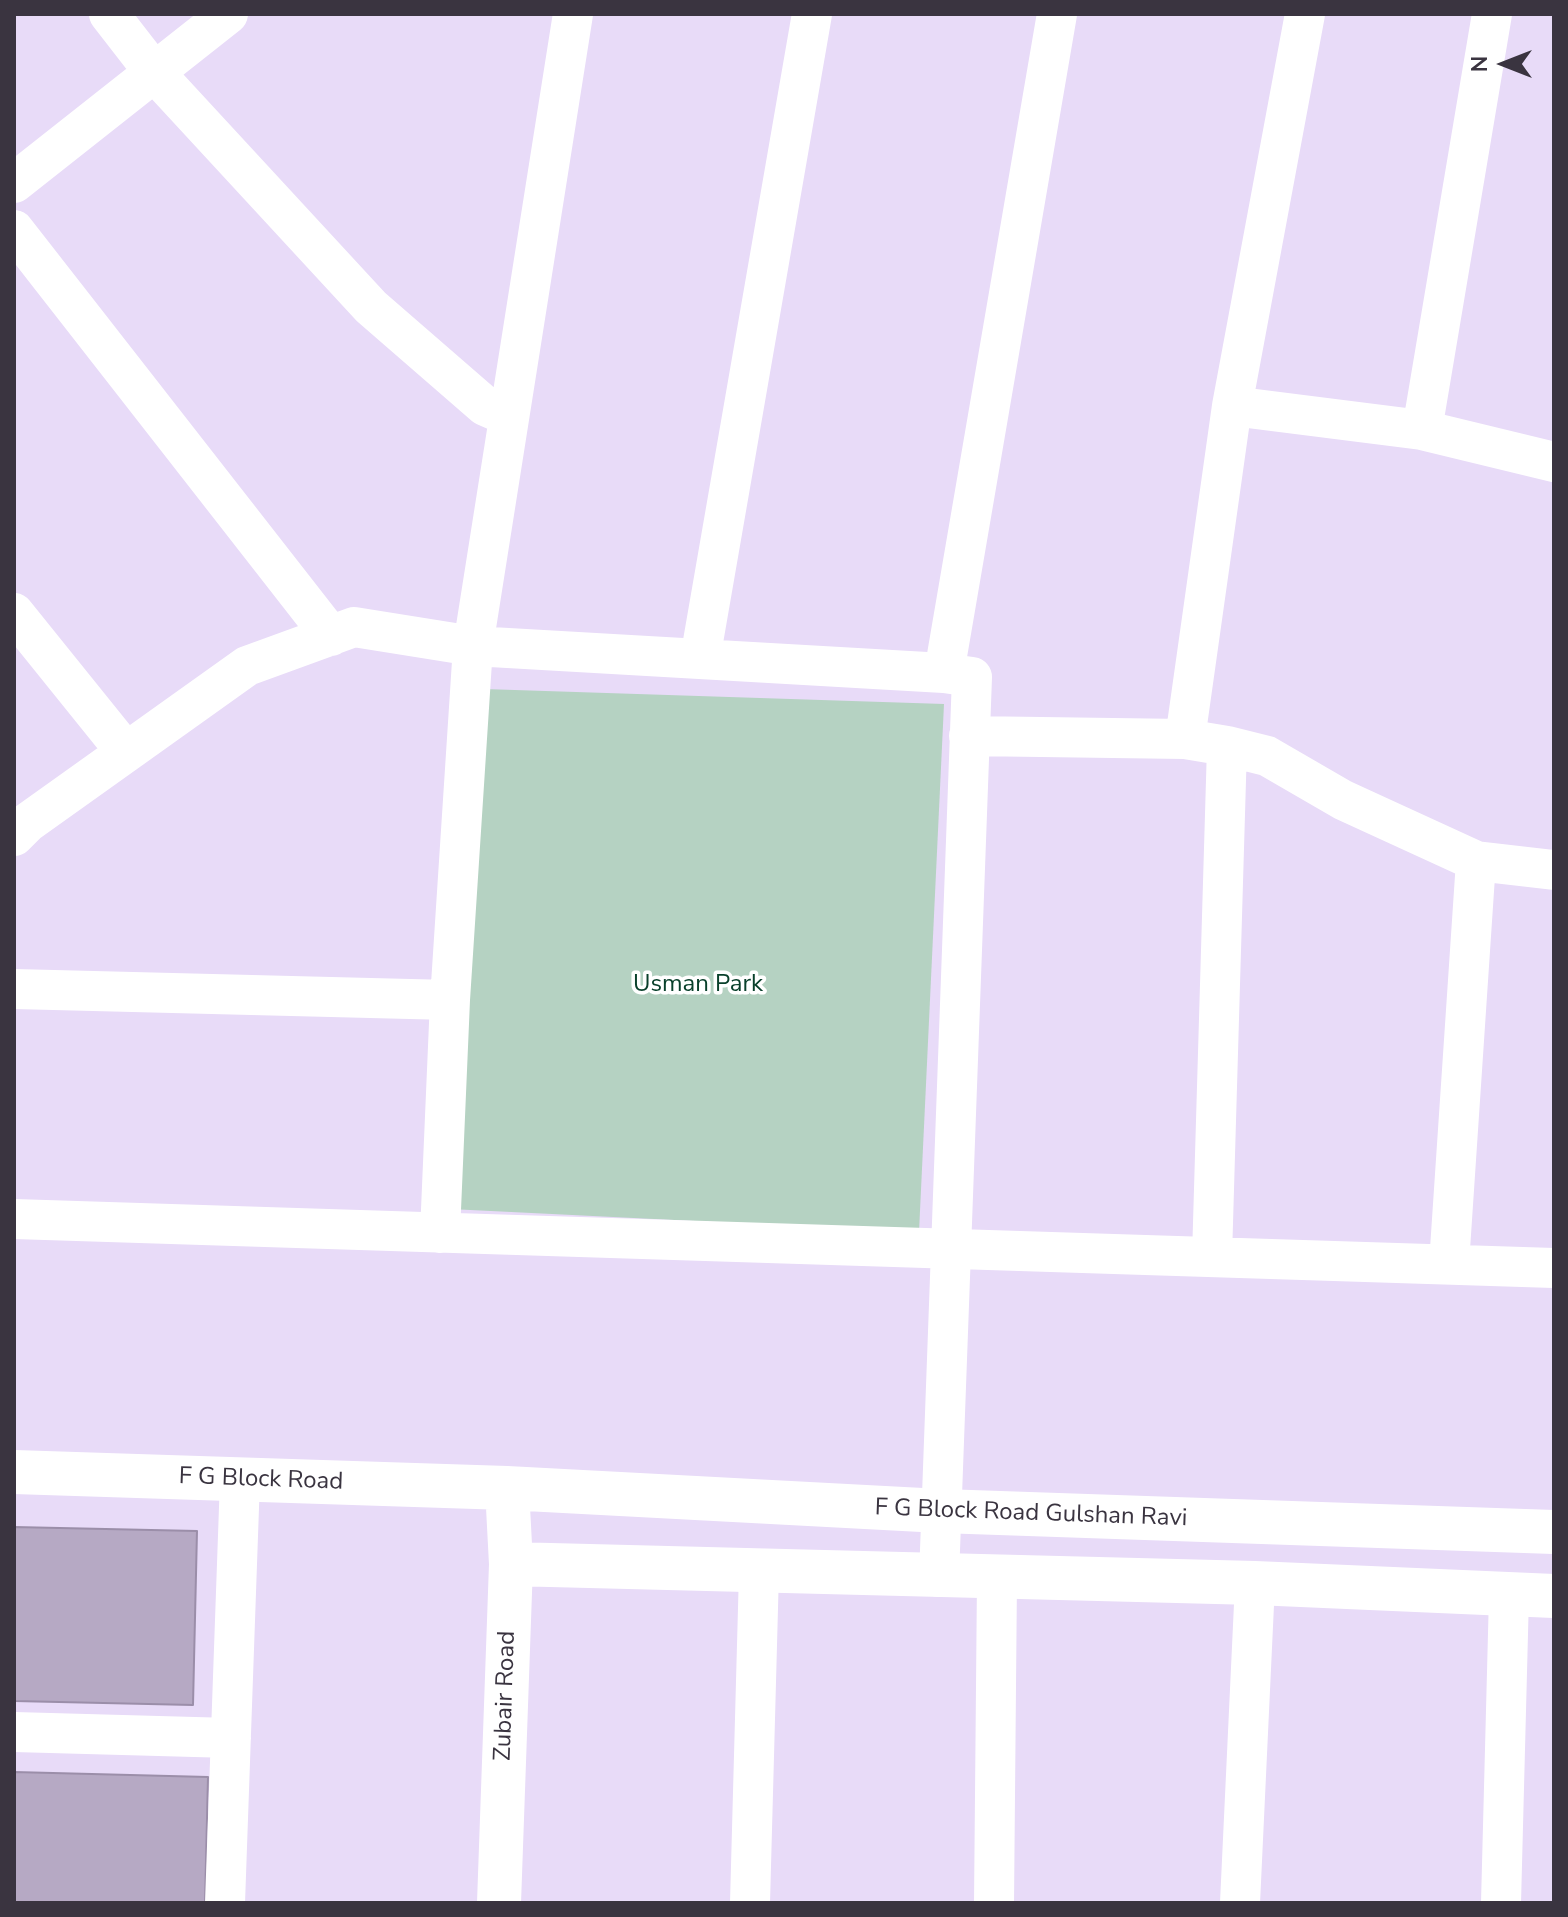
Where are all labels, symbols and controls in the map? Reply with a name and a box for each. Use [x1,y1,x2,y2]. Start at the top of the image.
north arrow [1464,24,1544,104]
text: N [1465,56,1495,72]
park label: Usman Park [633,971,763,999]
street label: F G Block Road [178,1463,344,1497]
street label: F G Block Road Gulshan Ravi [874,1494,1188,1534]
street label: Zubair Road [489,1630,523,1762]

